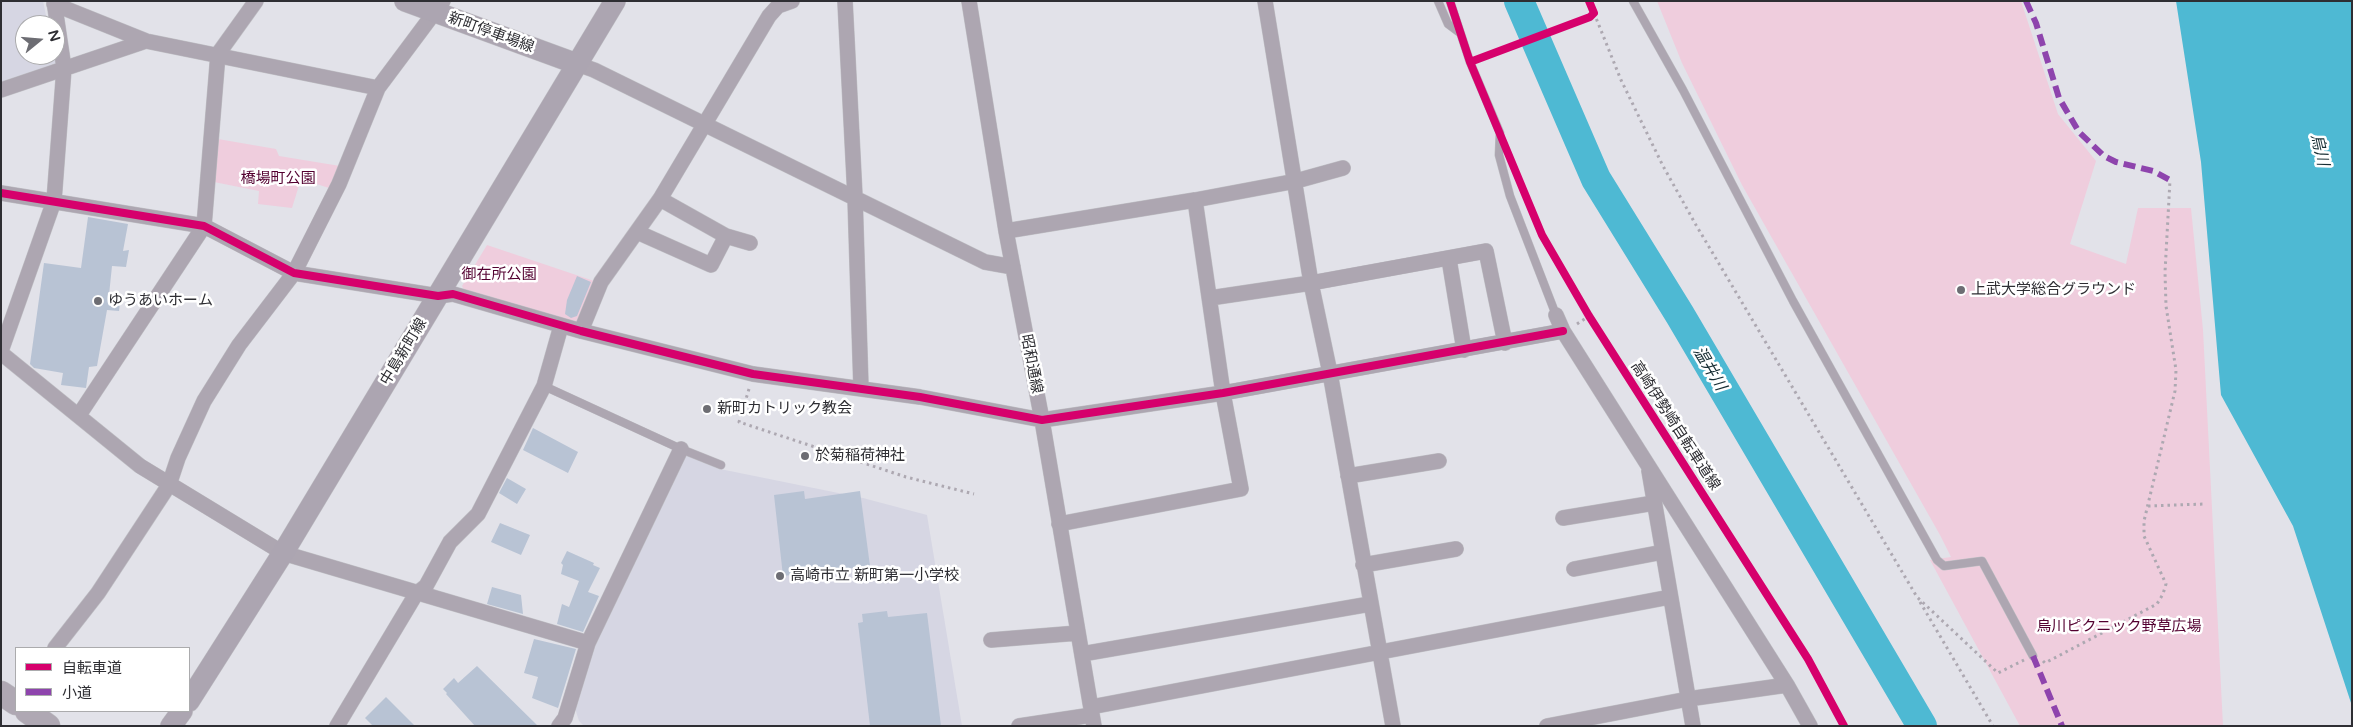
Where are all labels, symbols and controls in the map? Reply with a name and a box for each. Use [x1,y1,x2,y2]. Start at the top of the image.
street label: 新町停車場線 [446,9,536,57]
north arrow [15,15,65,65]
text: N [44,28,64,44]
water label: 烏川 [2306,132,2332,168]
park label: 橋場町公園 [241,170,315,188]
park label: 御在所公園 [462,266,536,284]
place label: 上武大学総合グラウンド [1971,281,2136,299]
marker: 上武大学総合グラウンド [1955,284,1967,296]
place label: ゆうあいホーム [108,292,213,310]
marker: ゆうあいホーム [92,295,104,307]
street label: 中島新町線 [377,315,431,389]
street label: 昭和通線 [1016,333,1046,395]
water label: 温井川 [1688,343,1730,395]
street label: 高崎伊勢崎自転車道線 [1627,358,1723,494]
place label: 新町カトリック教会 [717,400,852,418]
marker: 新町カトリック教会 [701,403,713,415]
place label: 於菊稲荷神社 [815,447,905,465]
marker: 於菊稲荷神社 [799,450,811,462]
place label: 高崎市立 新町第一小学校 [790,567,959,585]
marker: 高崎市立 新町第一小学校 [774,570,786,582]
park label: 烏川ピクニック野草広場 [2037,618,2201,636]
legend [15,647,190,712]
text: 自転車道 [62,659,122,677]
text: 小道 [62,684,92,702]

